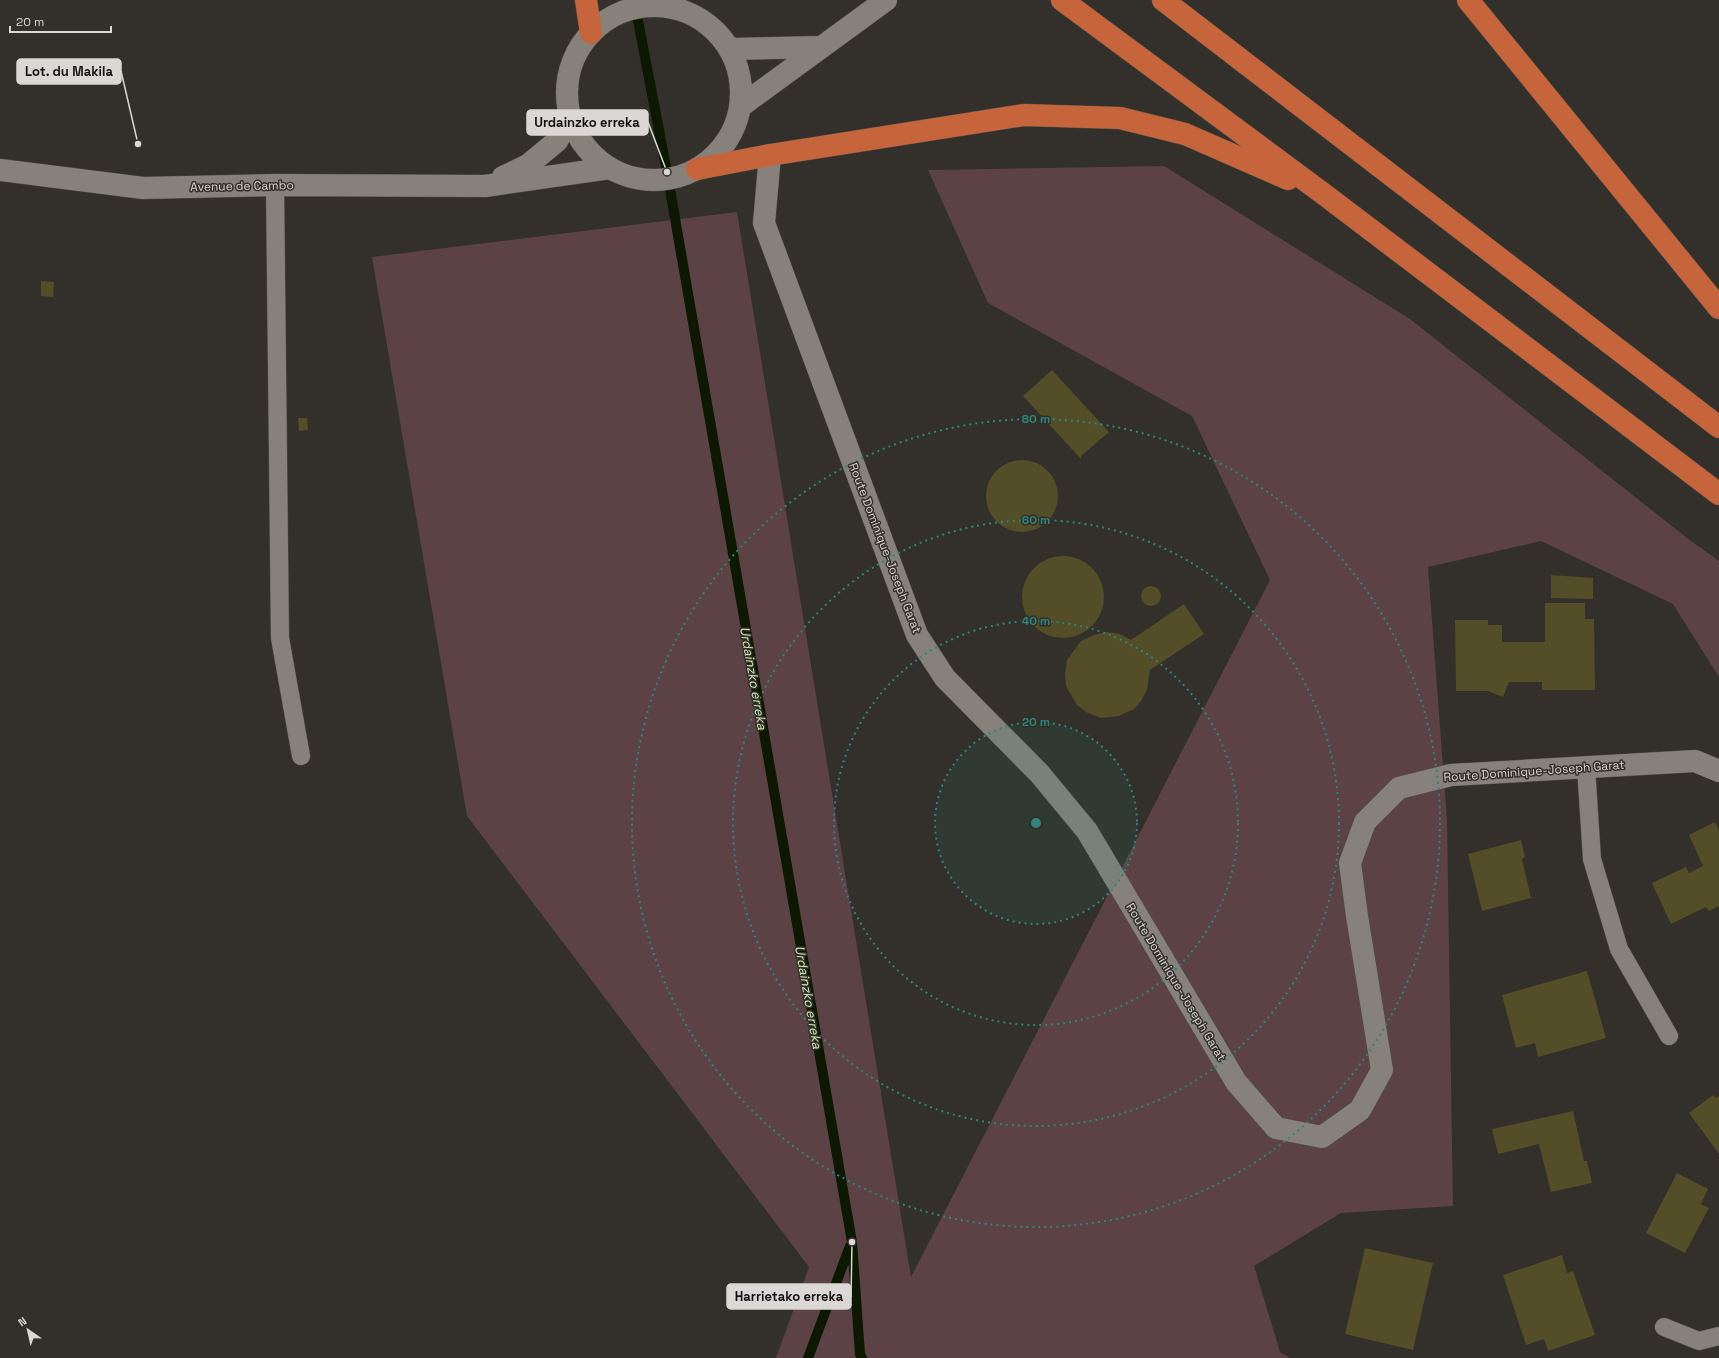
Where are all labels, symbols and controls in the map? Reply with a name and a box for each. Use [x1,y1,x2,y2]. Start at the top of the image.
scale bar [10,8,111,34]
text: 20 m [16,14,44,30]
callout: Lot. du Makila [17,59,121,84]
text: Lot. du Makila [25,63,113,80]
callout: Urdainzko erreka [527,110,648,135]
text: Urdainzko erreka [534,114,640,131]
street label: Avenue de Cambo [190,177,294,195]
text: 80 m [1022,411,1050,427]
street label: Route Dominique-Joseph Garat [845,460,925,636]
text: 60 m [1022,512,1050,528]
text: 40 m [1022,613,1050,629]
water label: Urdainzko erreka [736,625,771,731]
text: 20 m [1022,714,1050,730]
street label: Route Dominique-Joseph Garat [1443,757,1625,785]
centre of rings [1029,816,1043,830]
street label: Route Dominique-Joseph Garat [1122,900,1230,1064]
water label: Urdainzko erreka [791,944,826,1050]
callout: Harrietako erreka [727,1284,851,1309]
text: Harrietako erreka [735,1288,844,1305]
north arrow [8,1310,48,1350]
text: N [15,1314,29,1330]

